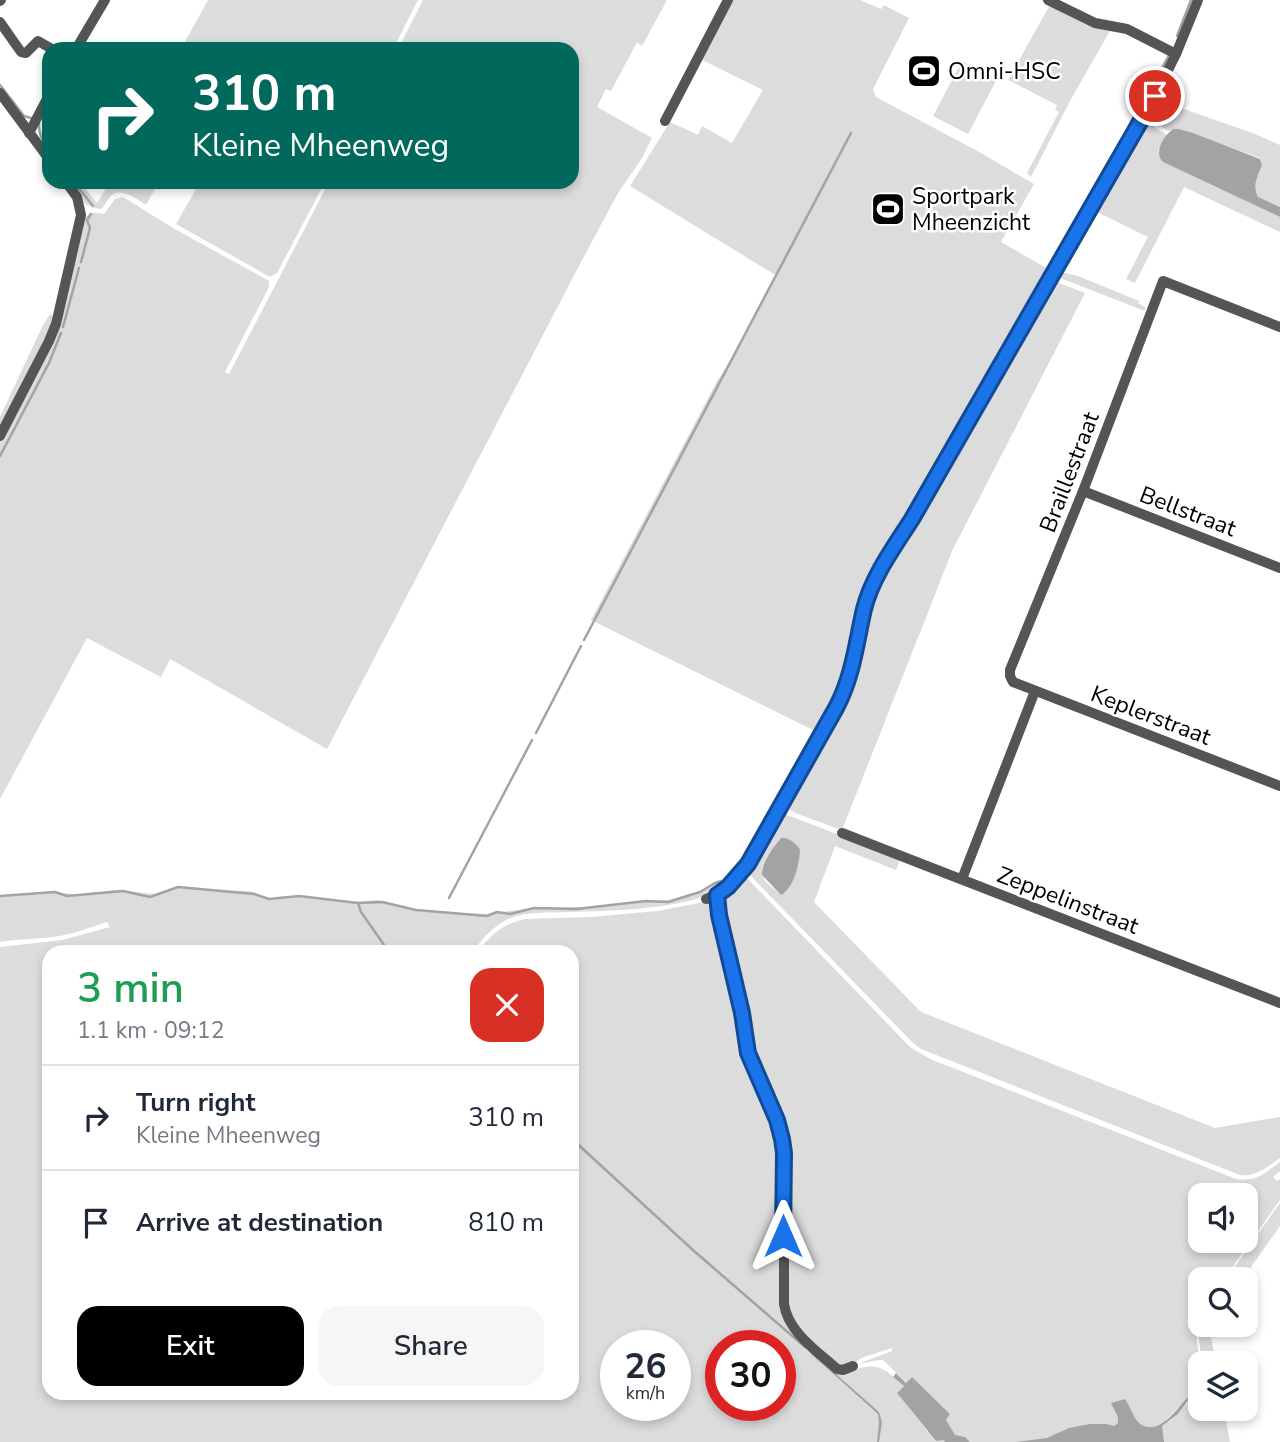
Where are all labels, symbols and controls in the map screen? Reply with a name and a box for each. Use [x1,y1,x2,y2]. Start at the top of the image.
sports icon: Omni-HSC [905,52,943,90]
place label: Omni-HSC [948,56,1061,87]
text: 310 m [192,60,336,127]
pin [1125,66,1185,126]
icon: right [77,70,168,161]
icon: arrive [1136,77,1174,115]
text: Kleine Mheenweg [192,124,449,167]
place label: Sportpark Mheenzicht [912,181,1031,238]
sports icon: Sportpark Mheenzicht [869,190,907,228]
street label: Braillestraat [1032,407,1107,537]
street label: Bellstraat [1135,479,1241,544]
street label: Keplerstraat [1086,678,1216,753]
street label: Zeppelinstraat [993,859,1144,942]
text: 3 min [77,960,184,1017]
button: close [470,968,544,1042]
text: 1.1 km · 09:12 [77,1015,224,1046]
text: Turn right [136,1085,255,1120]
icon: right [77,1099,115,1137]
text: 310 m [468,1100,544,1135]
text: Kleine Mheenweg [136,1120,321,1151]
map controls [1188,1183,1258,1421]
button: sound [1188,1183,1258,1253]
position arrow [746,1199,820,1273]
icon: arrive [77,1204,115,1242]
text: Arrive at destination [136,1205,383,1240]
text: 810 m [468,1205,544,1240]
button: search [1188,1267,1258,1337]
button: Exit [77,1306,304,1386]
button: Share [318,1306,544,1386]
speed limit sign: 30 [705,1330,796,1421]
text: 26 [624,1343,667,1390]
button: layers [1188,1351,1258,1421]
text: km/h [626,1381,665,1405]

